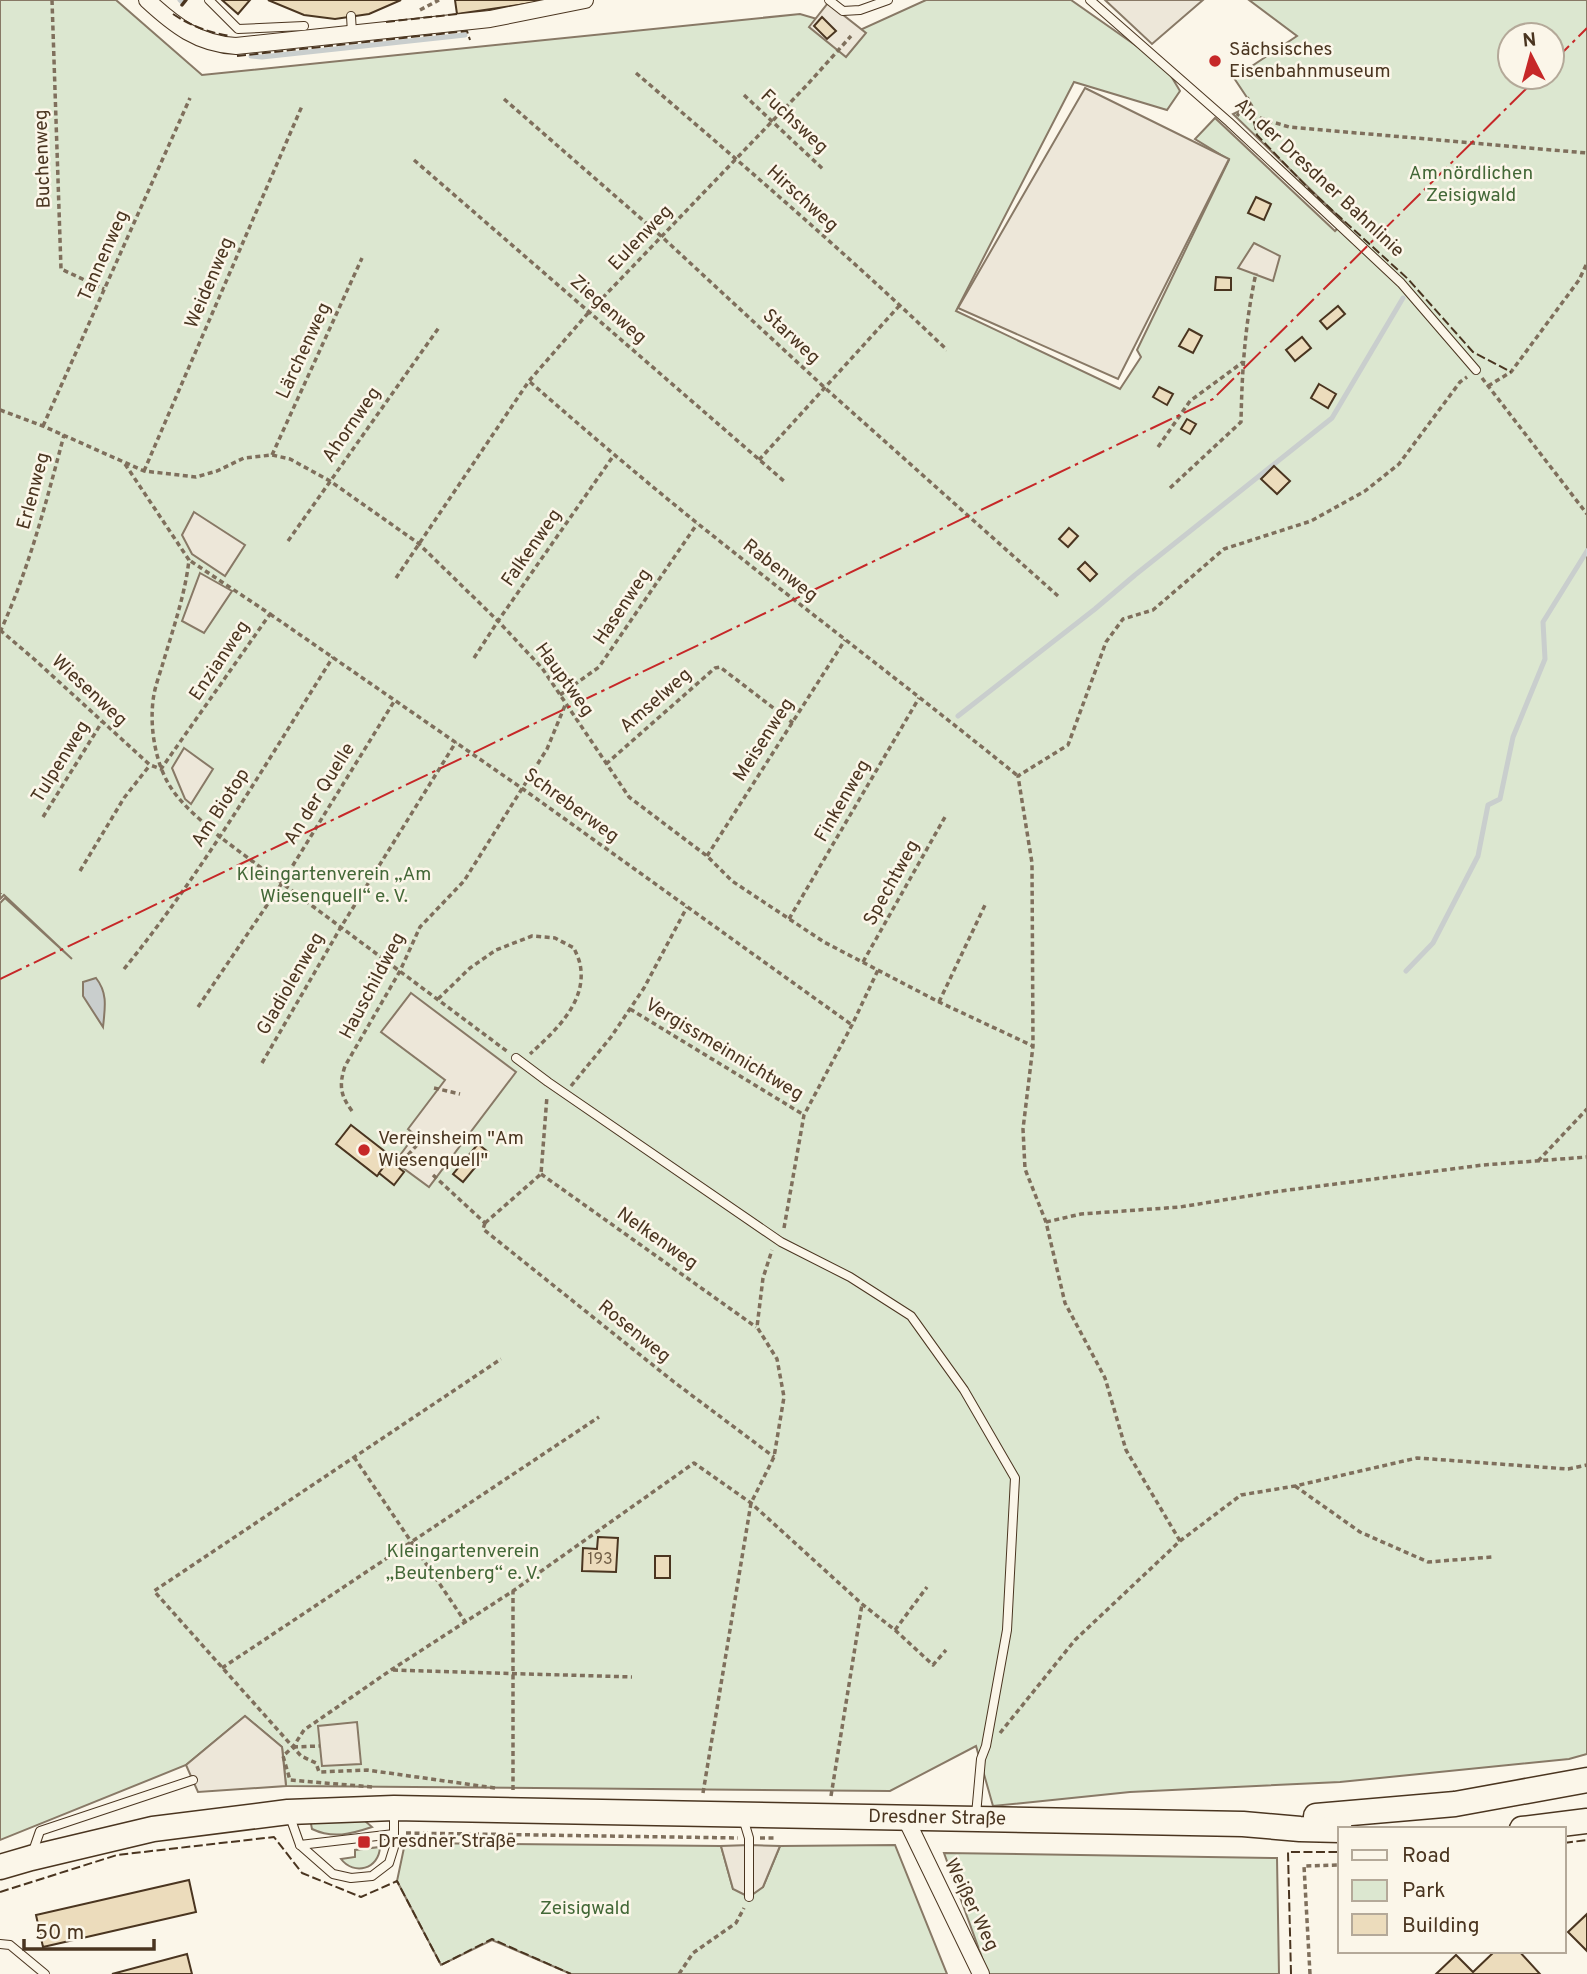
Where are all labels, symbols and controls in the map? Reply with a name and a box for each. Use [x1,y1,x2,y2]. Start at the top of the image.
north arrow [1496,21,1566,91]
text: N [1521,28,1537,54]
place label: Sächsisches Eisenbahnmuseum [1229,38,1391,84]
marker: Sächsisches Eisenbahnmuseum [1207,53,1223,69]
street label: Fuchsweg [755,85,833,159]
street label: An der Dresdner Bahnlinie [1229,93,1409,263]
street label: Buchenweg [29,109,57,209]
street label: Hirschweg [761,160,843,238]
park label: Am nördlichen Zeisigwald [1409,162,1533,208]
street label: Eulenweg [604,200,678,276]
street label: Tannenweg [73,207,135,305]
street label: Weidenweg [180,234,240,332]
street label: Ziegenweg [565,270,651,350]
street label: Lärchenweg [271,299,337,403]
street label: Starweg [757,304,825,370]
street label: Ahornweg [317,383,387,467]
street label: Erlenweg [12,450,56,532]
street label: Falkenweg [497,505,567,591]
street label: Rabenweg [738,534,822,608]
street label: Hasenweg [589,564,657,650]
street label: Enzianweg [184,616,256,706]
street label: Hauptweg [529,638,599,722]
street label: Wiesenweg [46,650,132,732]
street label: Amselweg [615,663,697,739]
street label: Meisenweg [728,694,800,786]
street label: Tulpenweg [26,716,96,808]
street label: An der Quelle [279,739,361,849]
street label: Finkenweg [810,755,876,847]
street label: Schreberweg [519,763,623,849]
street label: Am Biotop [187,764,255,852]
street label: Spechtweg [859,836,925,930]
park label: Kleingartenverein „Am Wiesenquell“ e. V. [237,863,431,909]
street label: Gladiolenweg [252,928,330,1040]
street label: Hauschildweg [335,929,411,1043]
street label: Vergissmeinnichtweg [640,993,808,1107]
place label: Vereinsheim "Am Wiesenquell" [378,1127,524,1173]
marker: Vereinsheim "Am Wiesenquell" [356,1142,372,1158]
street label: Nelkenweg [612,1202,702,1276]
street label: Rosenweg [593,1295,675,1369]
park label: Kleingartenverein „Beutenberg“ e. V. [386,1540,540,1586]
house number: 193 [587,1550,613,1570]
street label: Dresdner Straße [868,1805,1006,1832]
legend [1338,1827,1566,1953]
place label: Dresdner Straße [378,1830,516,1854]
marker: Dresdner Straße [356,1834,372,1850]
text: Road [1402,1843,1451,1870]
street label: Weißer Weg [938,1855,1004,1955]
text: Park [1402,1878,1445,1905]
park label: Zeisigwald [540,1897,630,1921]
scale bar [24,1908,154,1952]
text: Building [1402,1913,1480,1940]
text: 50 m [35,1920,84,1947]

